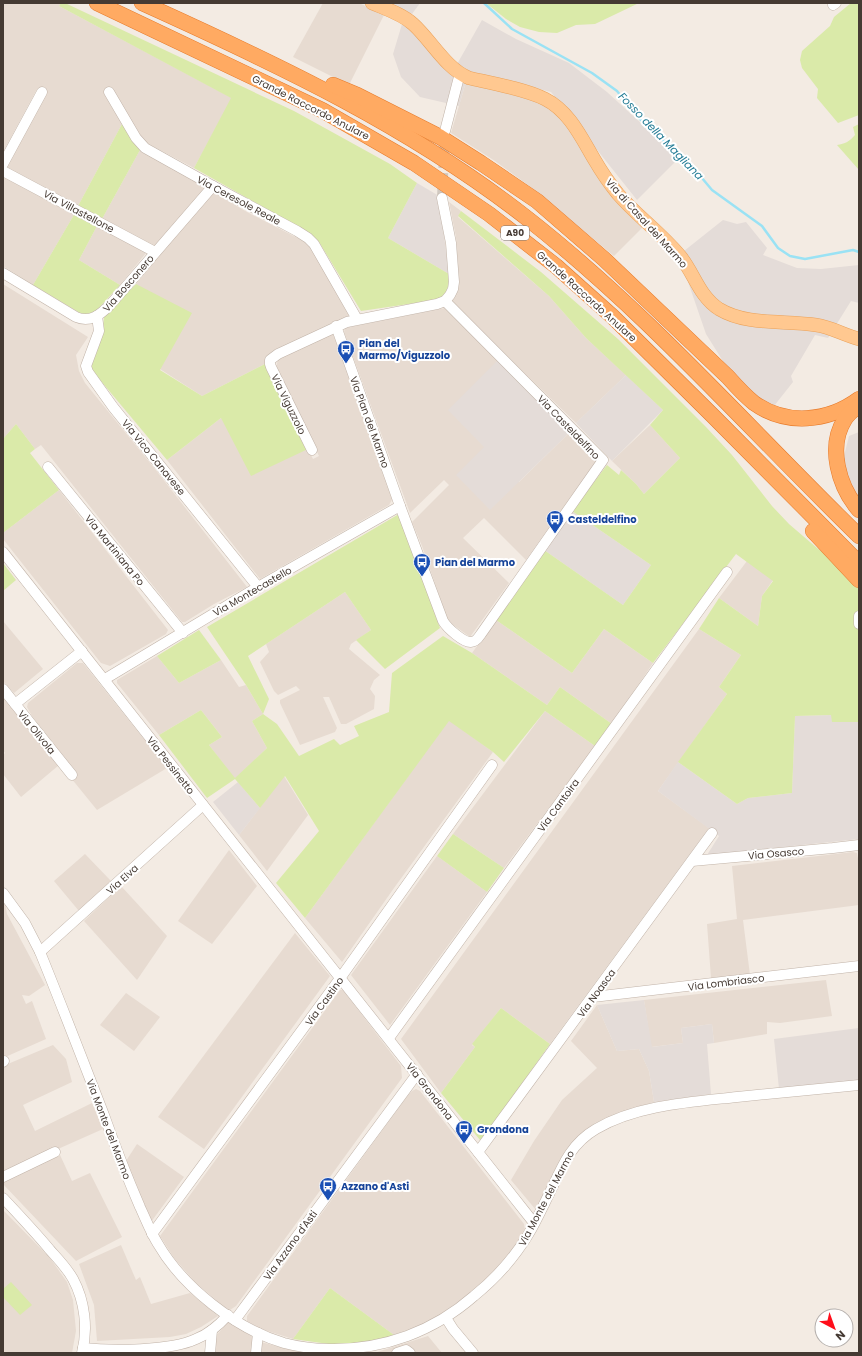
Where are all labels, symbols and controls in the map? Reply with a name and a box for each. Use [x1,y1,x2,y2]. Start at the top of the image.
street label: Grande Raccordo Anulare [249,71,372,144]
water label: Fosso della Magliana [615,89,708,184]
street label: Via Ceresole Reale [194,172,283,229]
street label: Via di Casal del Marmo [602,175,691,271]
street label: Via Villastellone [41,186,117,236]
road number: A90 [501,226,529,240]
street label: Grande Raccordo Anulare [533,247,640,345]
street label: Via Bosconero [99,251,158,315]
place label: Pian del Marmo/Viguzzolo [359,336,451,363]
bus stop icon: Pian del Marmo/Viguzzolo [336,339,356,364]
street label: Via Viguzzolo [267,372,310,437]
street label: Via Pian del Marmo [346,374,393,470]
street label: Via Casteldelfino [534,392,603,463]
street label: Via Vico Canavese [118,416,189,499]
bus stop icon: Casteldelfino [545,509,565,534]
street label: Via Martiniana Po [81,512,148,589]
place label: Casteldelfino [568,512,637,527]
bus stop icon: Pian del Marmo [412,552,432,577]
place label: Pian del Marmo [435,555,516,570]
street label: Via Montecastello [210,563,295,620]
street label: Via Olivola [14,707,59,758]
street label: Via Pessinetto [143,733,198,797]
street label: Via Cantoira [534,776,583,835]
street label: Via Osasco [747,844,805,863]
street label: Via Elva [103,861,142,898]
street label: Via Noasca [574,966,619,1021]
street label: Via Lombriasco [687,970,765,995]
street label: Via Castino [302,974,347,1029]
street label: Via Grondona [402,1059,457,1123]
street label: Via Monte del Marmo [82,1077,135,1182]
bus stop icon: Grondona [454,1119,474,1144]
place label: Grondona [477,1122,529,1137]
street label: Via Monte del Marmo [515,1148,578,1249]
bus stop icon: Azzano d'Asti [318,1176,338,1201]
place label: Azzano d'Asti [341,1179,409,1194]
street label: Via Azzano d'Asti [260,1207,321,1283]
north arrow [814,1308,854,1348]
text: N [832,1327,849,1344]

